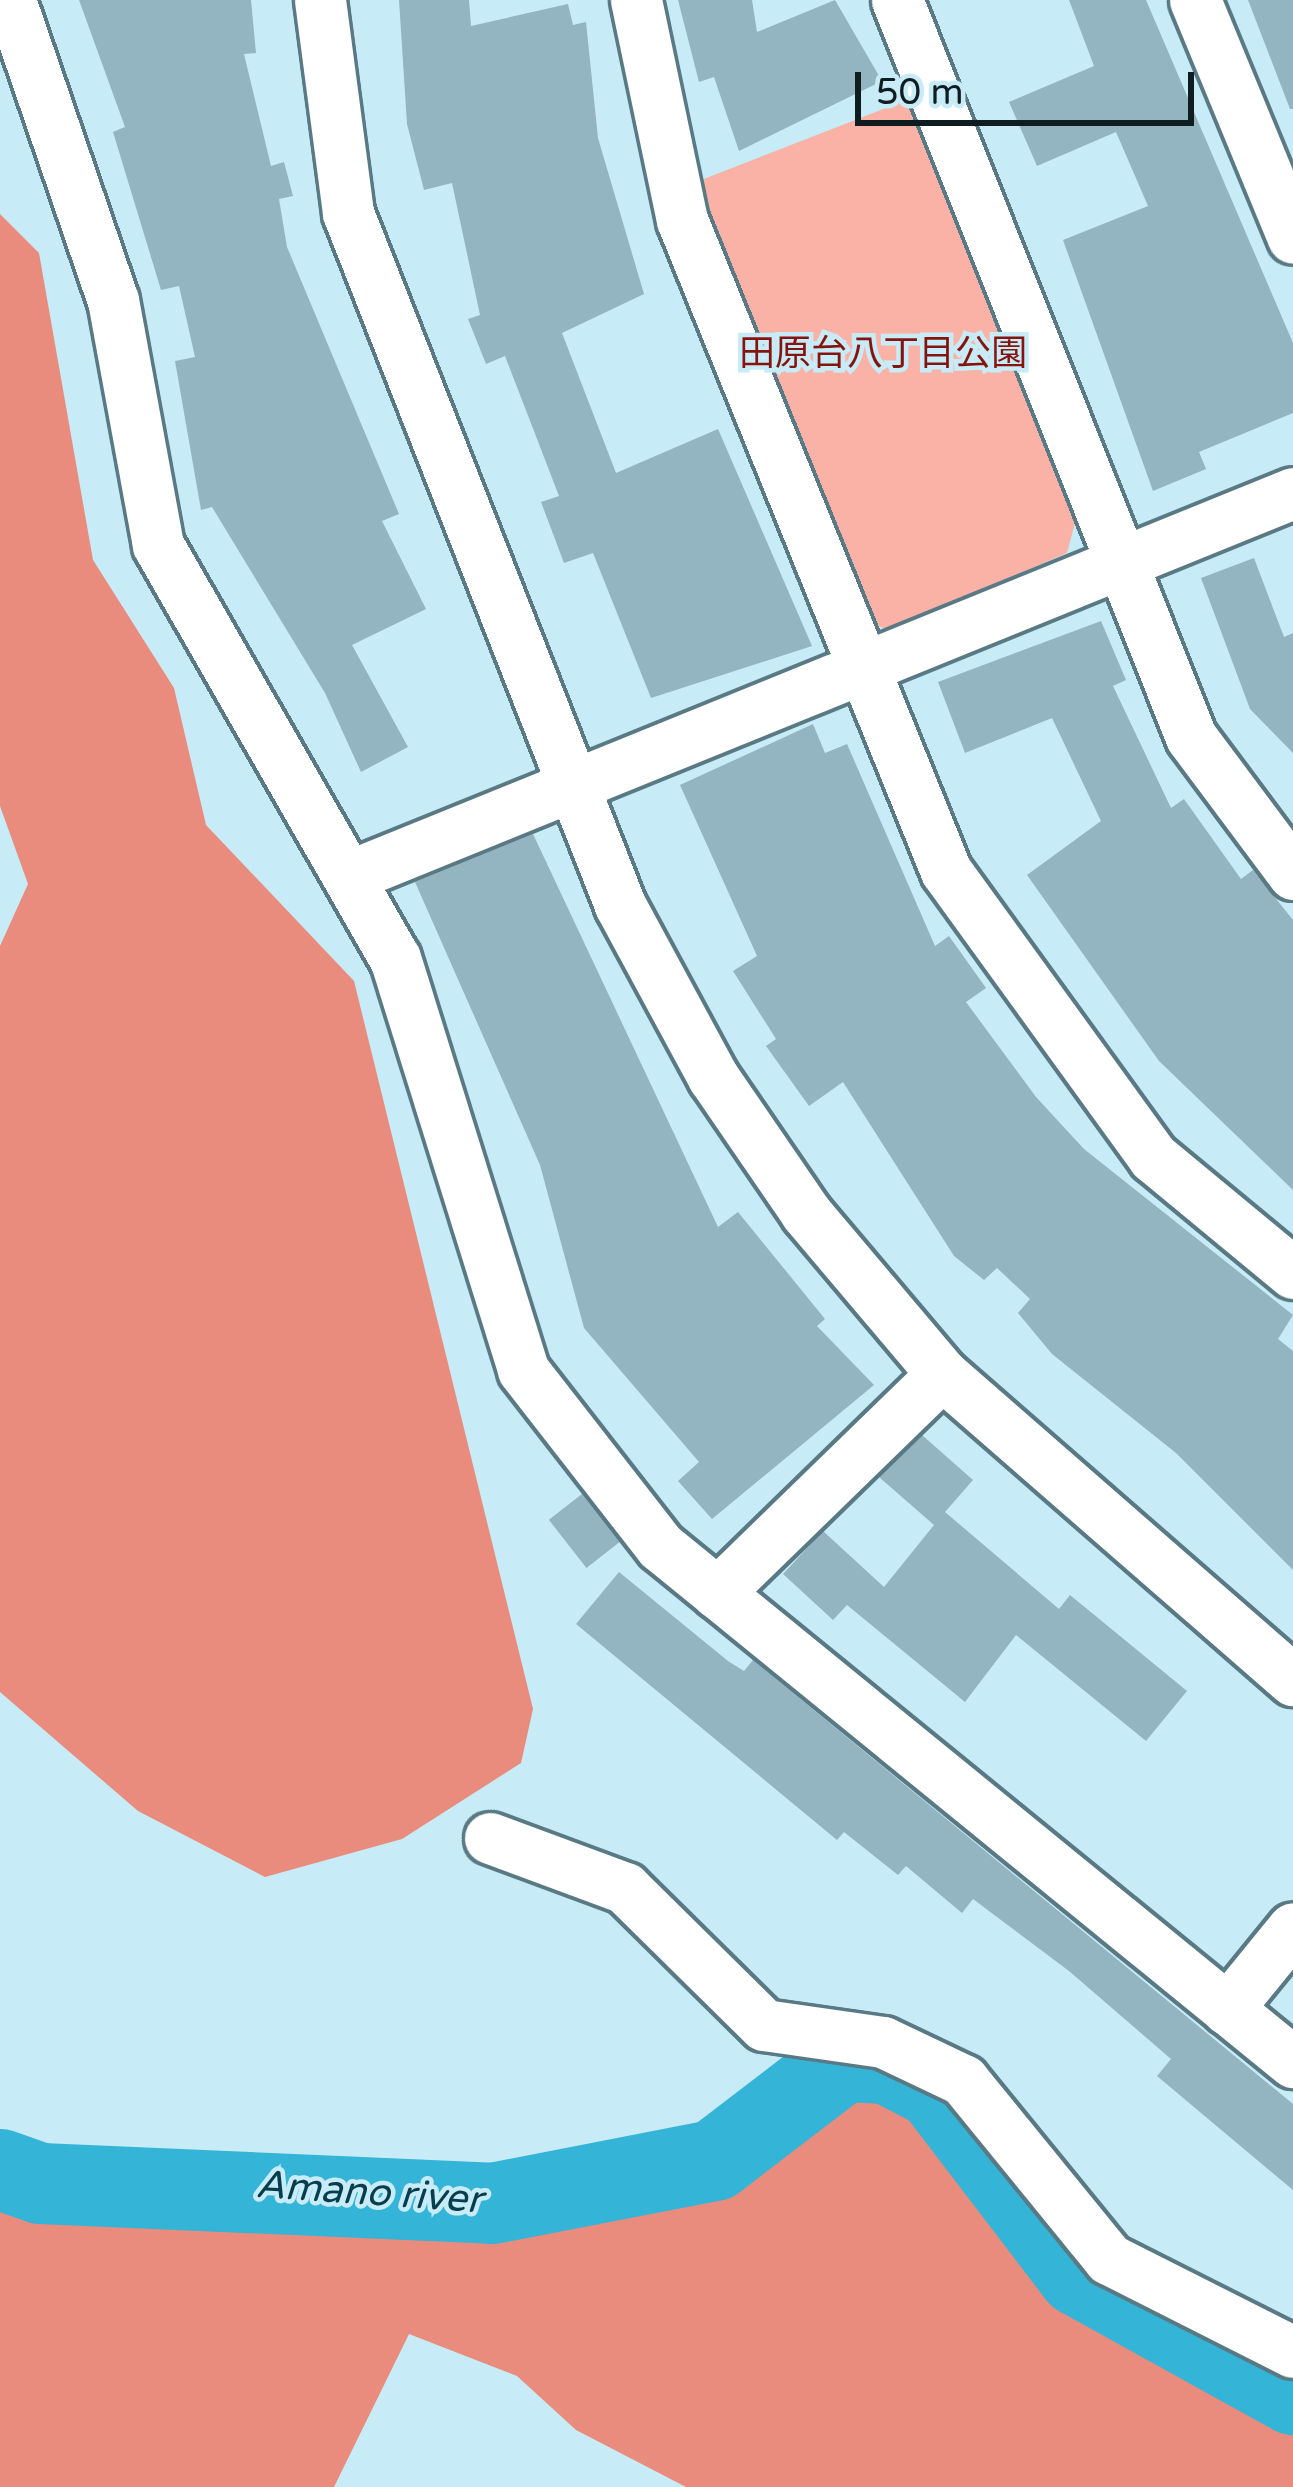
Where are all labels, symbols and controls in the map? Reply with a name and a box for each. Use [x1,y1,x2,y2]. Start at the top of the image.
scale bar [861,48,1200,122]
text: 50 m [876,71,964,114]
park label: 田原台八丁目公園 [739,332,1027,376]
water label: Amano river [255,2162,483,2224]

